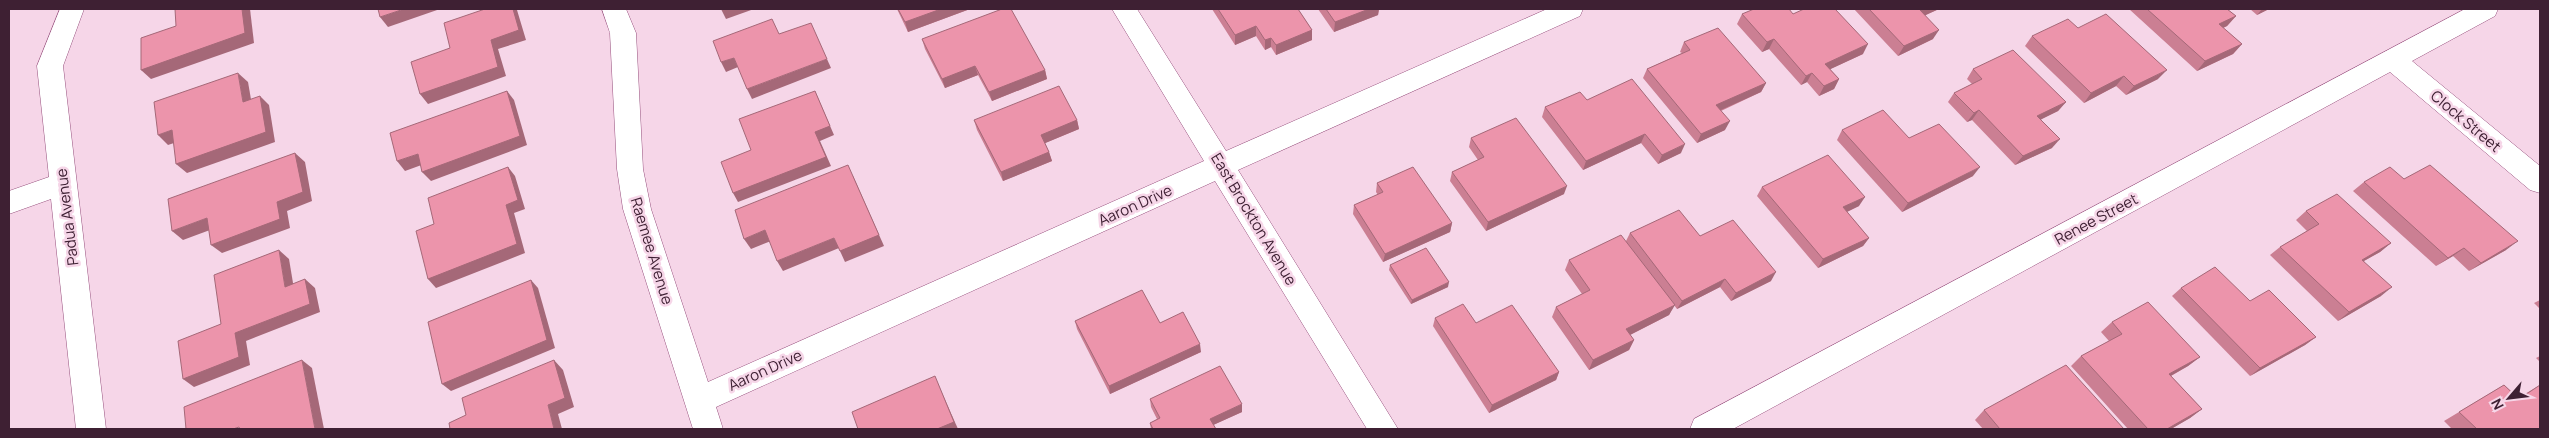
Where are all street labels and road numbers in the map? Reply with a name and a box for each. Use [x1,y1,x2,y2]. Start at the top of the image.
street label: Clock Street [2426,85,2506,157]
street label: East Brockton Avenue [1206,149,1302,289]
street label: Padua Avenue [51,167,83,267]
street label: Aaron Drive [1095,179,1176,231]
street label: Renee Street [2051,188,2141,250]
street label: Raemee Avenue [626,195,678,307]
street label: Aaron Drive [725,344,806,396]

